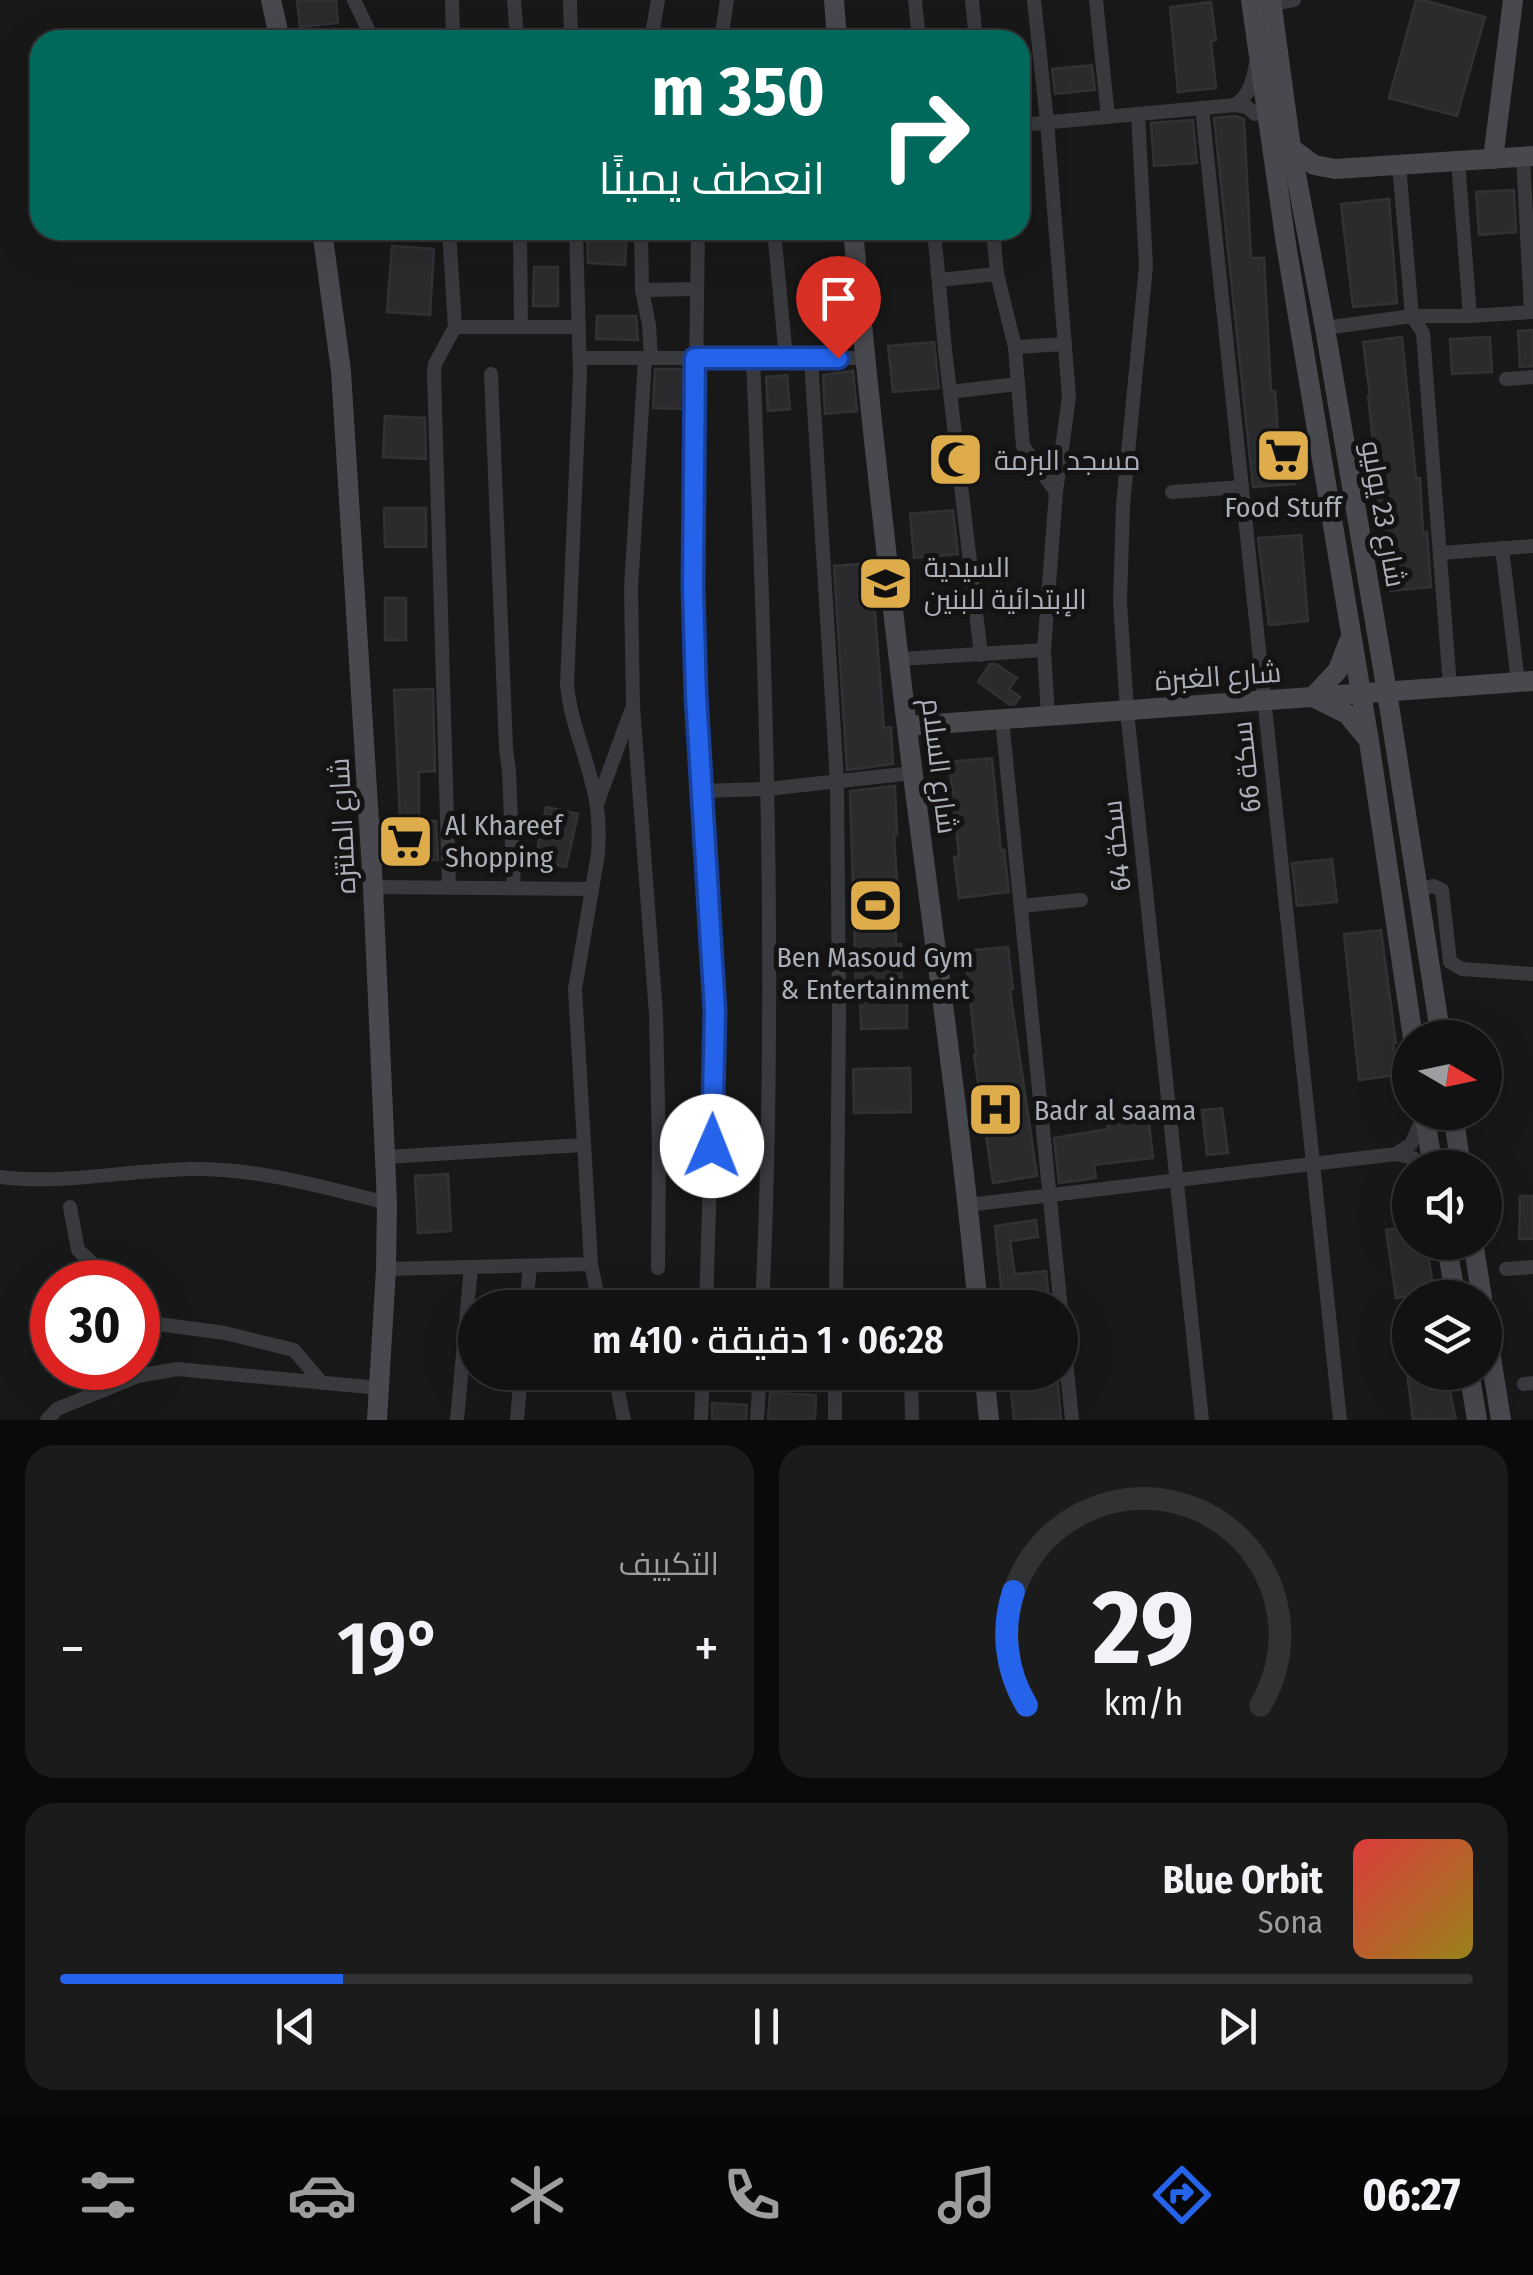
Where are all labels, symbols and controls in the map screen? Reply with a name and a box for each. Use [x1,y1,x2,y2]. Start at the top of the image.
text: 350 m [651,50,825,134]
icon: right [860,70,990,200]
text: انعطف يمينًا [598,152,825,206]
pin [796,256,881,359]
icon: arrive [811,271,866,326]
supermarket icon: Food Stuff [1253,426,1313,486]
mosque icon: مسجد البرمة [925,430,985,490]
street label: شارع 23 يوليو [1352,438,1413,590]
place label: مسجد البرمة [994,444,1141,477]
place label: Food Stuff [1224,491,1344,524]
place label: السيدية الإبتدائية للبنين [924,551,1087,617]
school or university icon: السيدية الإبتدائية للبنين [855,553,915,613]
street label: شارع الغبرة [1154,656,1283,699]
street label: شارع السلام [912,696,964,836]
street label: سكة 66 [1225,719,1268,814]
street label: شارع المنتزه [322,757,365,895]
street label: سكة 64 [1095,799,1138,893]
place label: Al Khareef Shopping [445,809,565,874]
supermarket icon: Al Khareef Shopping [376,811,436,871]
sports icon: Ben Masoud Gym & Entertainment [845,876,905,936]
place label: Ben Masoud Gym & Entertainment [777,941,973,1006]
north arrow [1392,1020,1502,1130]
map controls [1392,1020,1502,1390]
hospital icon: Badr al saama [965,1080,1025,1140]
position arrow [660,1094,764,1198]
place label: Badr al saama [1034,1094,1196,1127]
button: sound [1392,1150,1502,1260]
speed limit sign: 30 [30,1260,160,1390]
button: layers [1392,1280,1502,1390]
text: 06:28 · 1 دقيقة · 410 m [592,1317,944,1363]
text: التكييف [619,1545,719,1583]
text: 29 [1092,1566,1194,1691]
text: 19° [337,1604,442,1694]
text: − [60,1616,85,1682]
text: + [694,1616,719,1682]
text: km/h [1104,1682,1183,1724]
text: Blue Orbit [1163,1857,1323,1903]
text: Sona [1258,1903,1323,1941]
icon: previous [268,1999,323,2054]
icon: pause [739,1999,794,2054]
icon: next [1210,1999,1265,2054]
icon: filters [73,2160,143,2230]
icon: car [287,2160,357,2230]
icon: climate [502,2160,572,2230]
icon: phone [717,2160,787,2230]
icon: music [932,2160,1002,2230]
icon: directions [1147,2160,1217,2230]
text: 06:27 [1362,2168,1461,2222]

